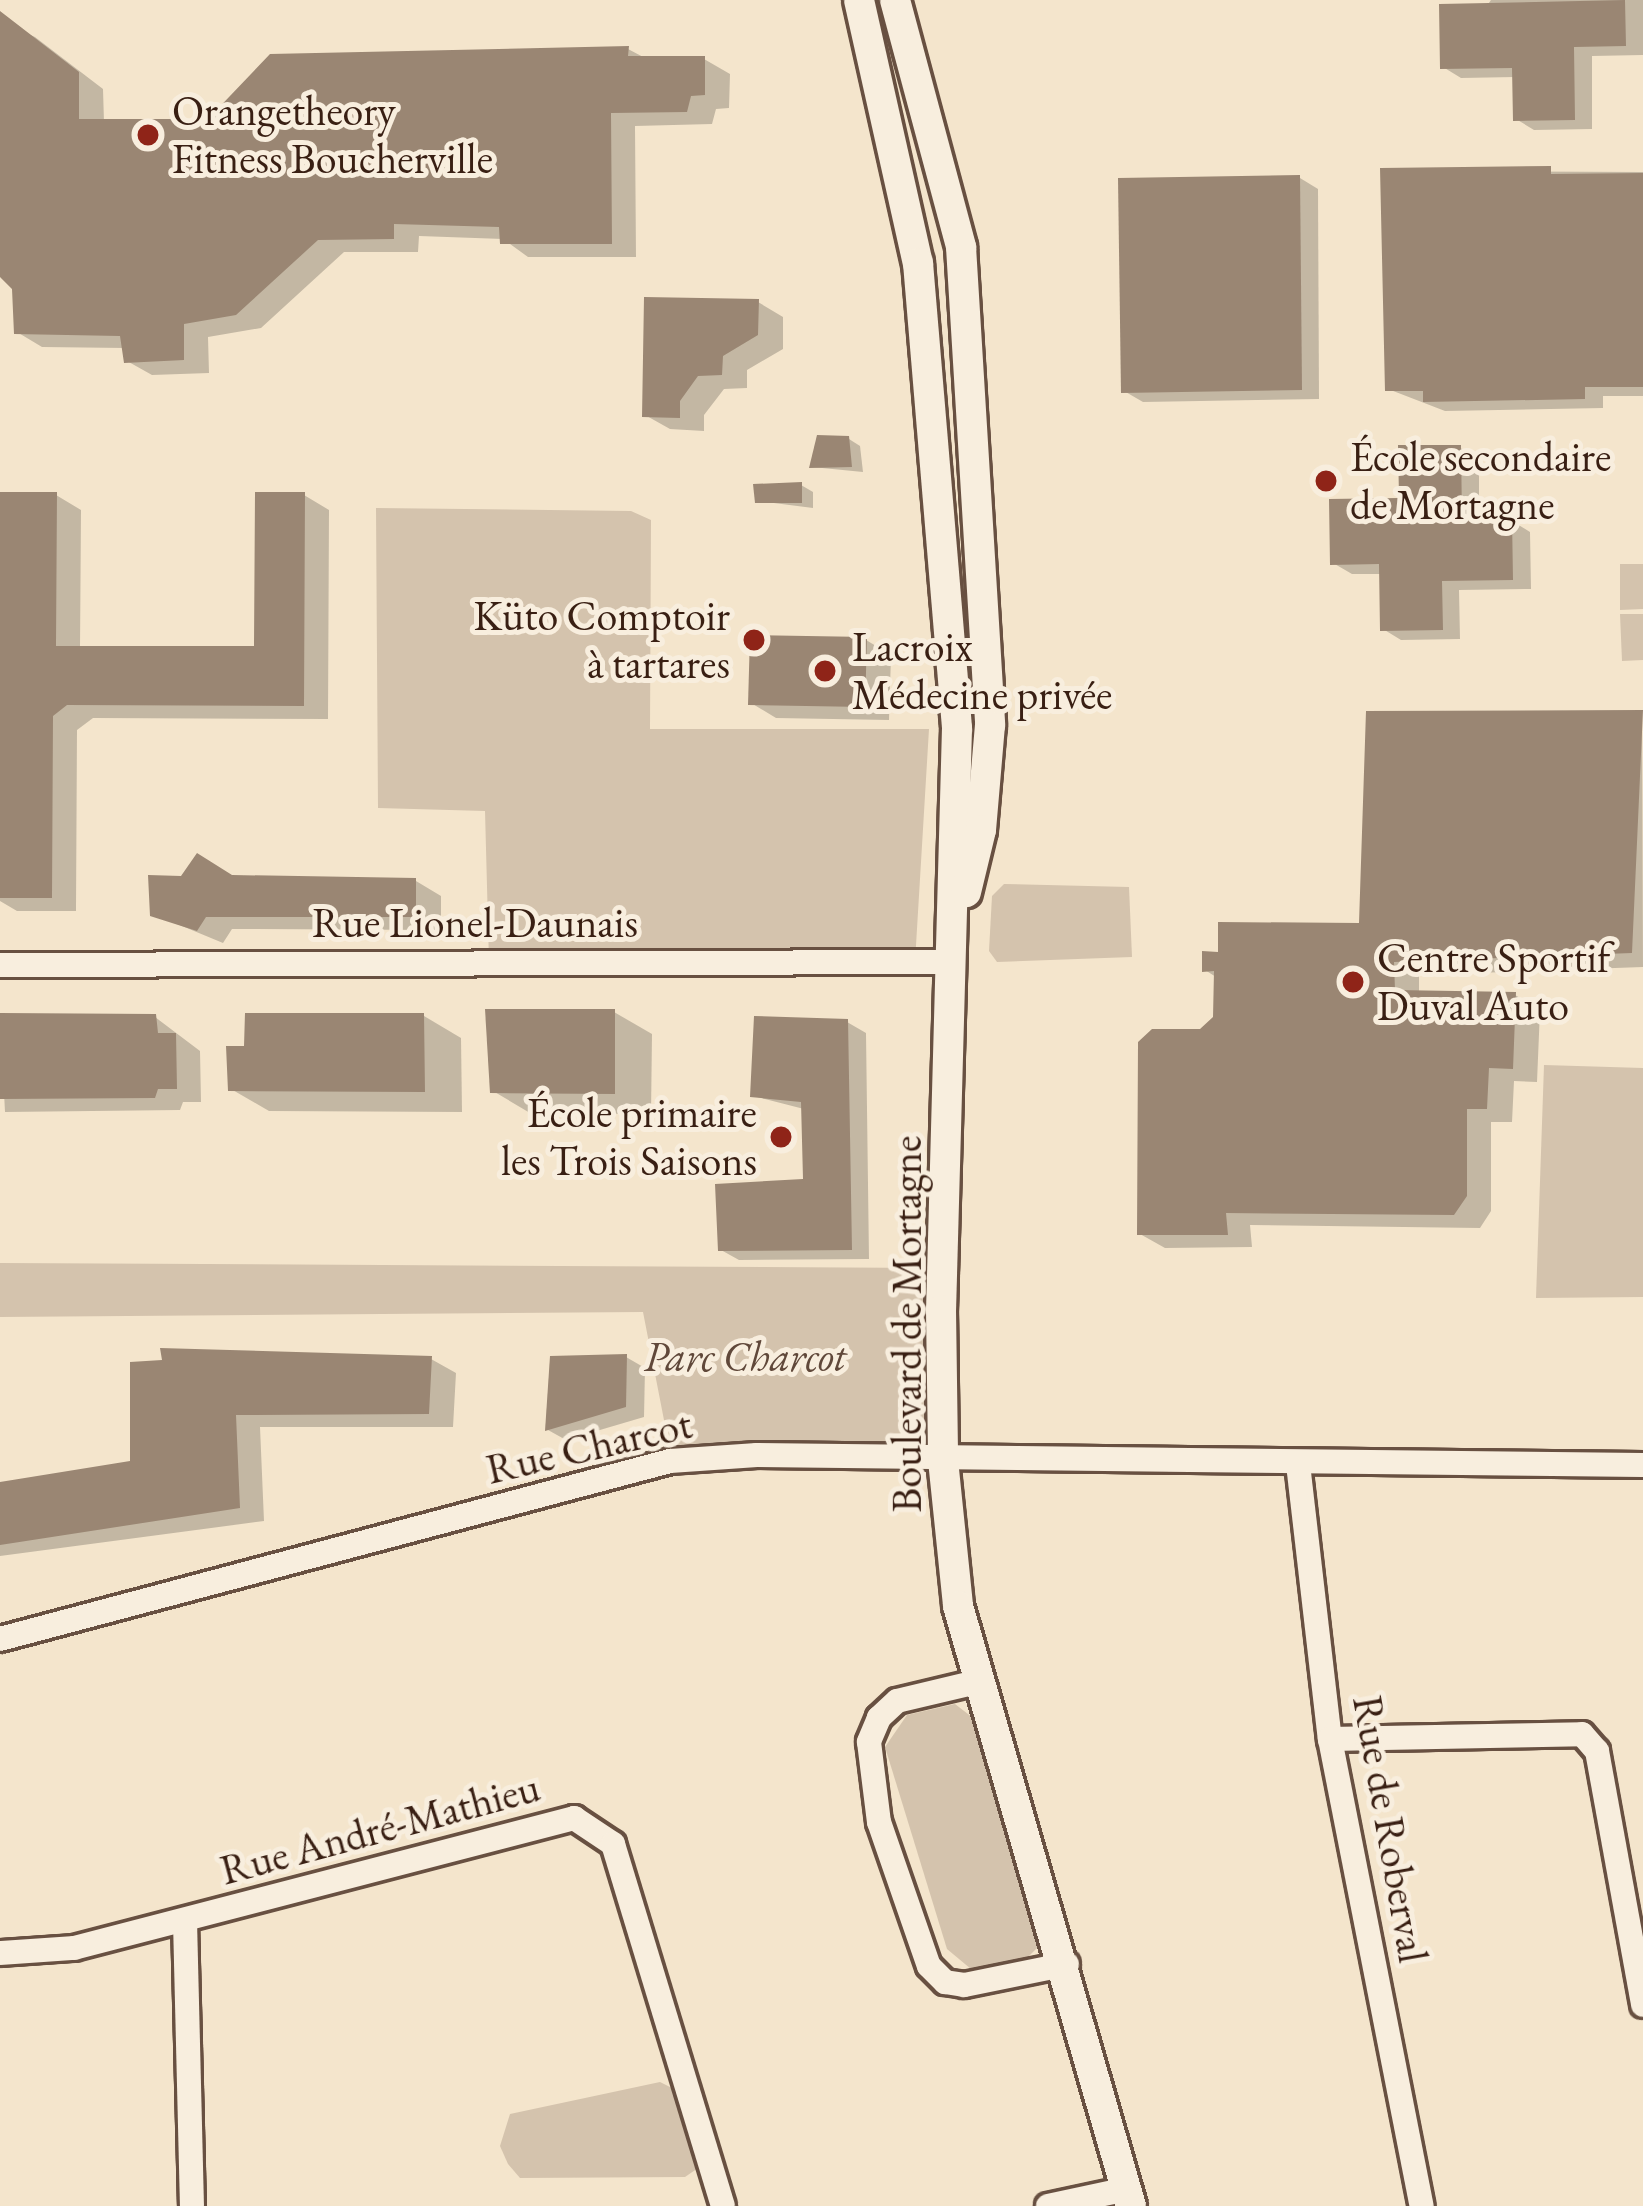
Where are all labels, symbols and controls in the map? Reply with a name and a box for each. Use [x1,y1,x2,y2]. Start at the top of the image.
place label: Orangetheory Fitness Boucherville [172,86,493,184]
marker: Orangetheory Fitness Boucherville [135,122,161,148]
place label: École secondaire de Mortagne [1350,432,1611,530]
marker: École secondaire de Mortagne [1313,468,1339,494]
place label: Küto Comptoir à tartares [474,591,730,690]
place label: Lacroix Médecine privée [852,622,1112,720]
marker: Küto Comptoir à tartares [741,627,767,653]
marker: Lacroix Médecine privée [809,655,841,687]
street label: Rue Lionel-Daunais [312,898,638,948]
place label: Centre Sportif Duval Auto [1377,933,1610,1032]
marker: Centre Sportif Duval Auto [1340,969,1366,995]
place label: École primaire les Trois Saisons [501,1088,757,1186]
marker: École primaire les Trois Saisons [768,1124,794,1150]
street label: Boulevard de Mortagne [882,1136,932,1512]
park label: Parc Charcot [644,1332,846,1382]
street label: Rue Charcot [481,1399,697,1495]
street label: Rue de Roberval [1342,1692,1438,1966]
street label: Rue André-Mathieu [215,1762,545,1896]

